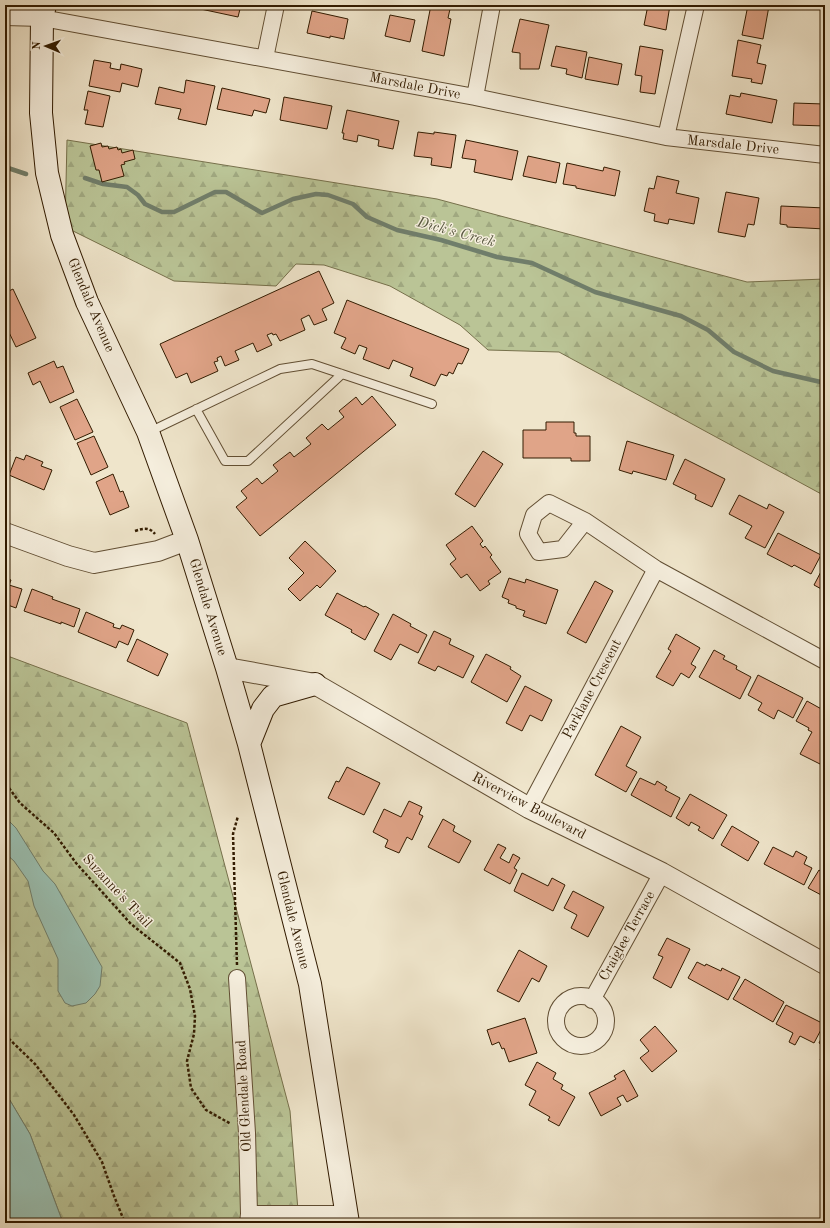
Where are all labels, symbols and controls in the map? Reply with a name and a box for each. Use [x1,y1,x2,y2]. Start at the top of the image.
north arrow [26,26,66,66]
text: N [32,41,43,50]
street label: Marsdale Drive [368,70,462,102]
street label: Marsdale Drive [686,133,780,157]
water label: Dick's Creek [414,215,497,251]
street label: Glendale Avenue [65,256,117,354]
street label: Glendale Avenue [187,557,229,657]
street label: Parklane Crescent [560,637,624,741]
street label: Riverview Boulevard [470,770,588,842]
street label: Suzanne's Trail [80,852,154,930]
street label: Glendale Avenue [274,869,312,971]
street label: Craiglee Terrace [597,889,657,983]
street label: Old Glendale Road [234,1040,254,1152]

